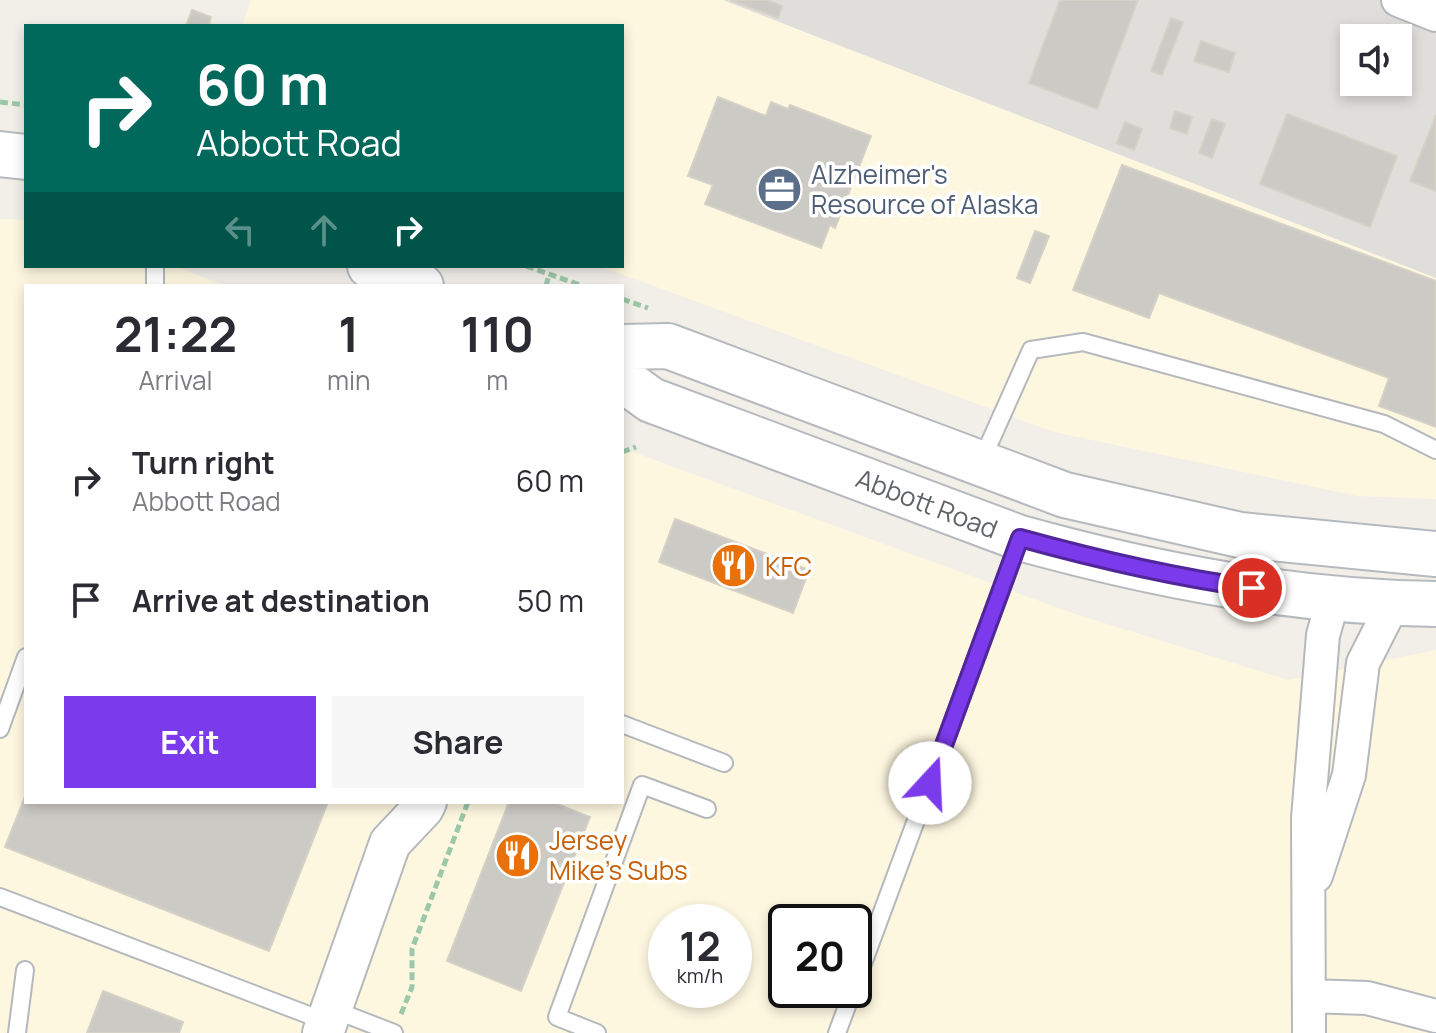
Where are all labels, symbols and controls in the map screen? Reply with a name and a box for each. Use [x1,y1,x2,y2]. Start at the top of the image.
map controls [1340,24,1412,96]
button: sound [1340,24,1412,96]
text: 60 m [196,45,329,122]
icon: right [64,56,168,160]
text: Abbott Road [196,118,402,167]
place label: Alzheimer's Resource of Alaska [811,156,1038,222]
office icon: Alzheimer's Resource of Alaska [756,165,804,213]
icon: left [218,208,262,252]
icon: ahead [302,208,346,252]
icon: right [386,208,430,252]
text: 21:22 [114,301,237,366]
text: 1 [338,301,359,366]
text: 110 [460,301,534,366]
text: Arrival [138,362,213,398]
text: min [327,362,371,398]
text: m [486,362,508,398]
text: Turn right [132,442,275,483]
icon: right [64,458,108,502]
text: 60 m [516,460,584,501]
street label: Abbott Road [851,460,1003,546]
text: Abbott Road [132,483,281,519]
restaurant icon: KFC [710,542,758,590]
place label: KFC [765,548,812,584]
pin [1218,554,1286,622]
icon: arrive [1230,566,1274,610]
icon: arrive [64,578,108,622]
text: Arrive at destination [132,580,430,621]
text: 50 m [517,580,584,621]
button: Exit [64,696,316,788]
button: Share [332,696,584,788]
position arrow [888,741,972,825]
place label: Jersey Mike's Subs [549,822,688,888]
restaurant icon: Jersey Mike's Subs [494,831,542,879]
speed limit sign: 20 [768,904,872,1008]
text: 12 [679,918,721,973]
text: km/h [677,962,723,989]

